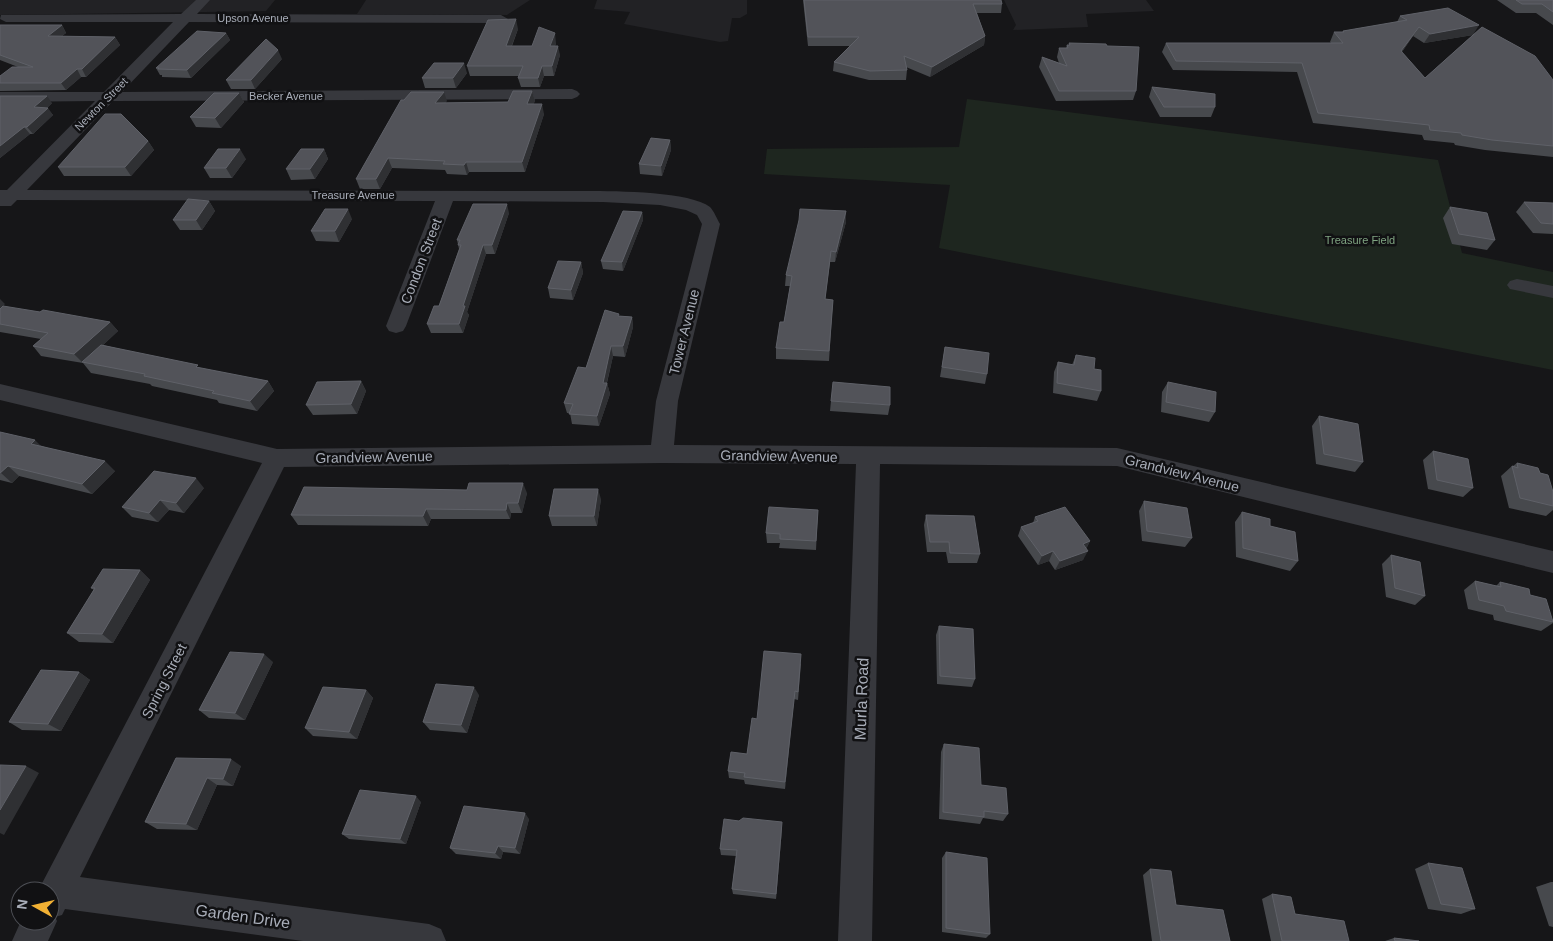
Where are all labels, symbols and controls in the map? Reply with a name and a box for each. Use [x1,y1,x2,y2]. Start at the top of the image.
street label: Upson Avenue [217,12,289,24]
street label: Newton Street [72,75,130,133]
street label: Becker Avenue [249,90,323,102]
street label: Treasure Avenue [311,189,395,201]
street label: Condon Street [397,216,445,306]
park label: Treasure Field [1325,234,1395,246]
street label: Tower Avenue [666,287,702,376]
street label: Grandview Avenue [720,447,838,465]
street label: Grandview Avenue [315,448,433,466]
street label: Grandview Avenue [1123,451,1241,495]
street label: Spring Street [138,641,190,721]
street label: Murla Road [852,657,871,741]
north arrow [10,881,60,931]
text: N [13,898,31,910]
street label: Garden Drive [195,901,291,932]

